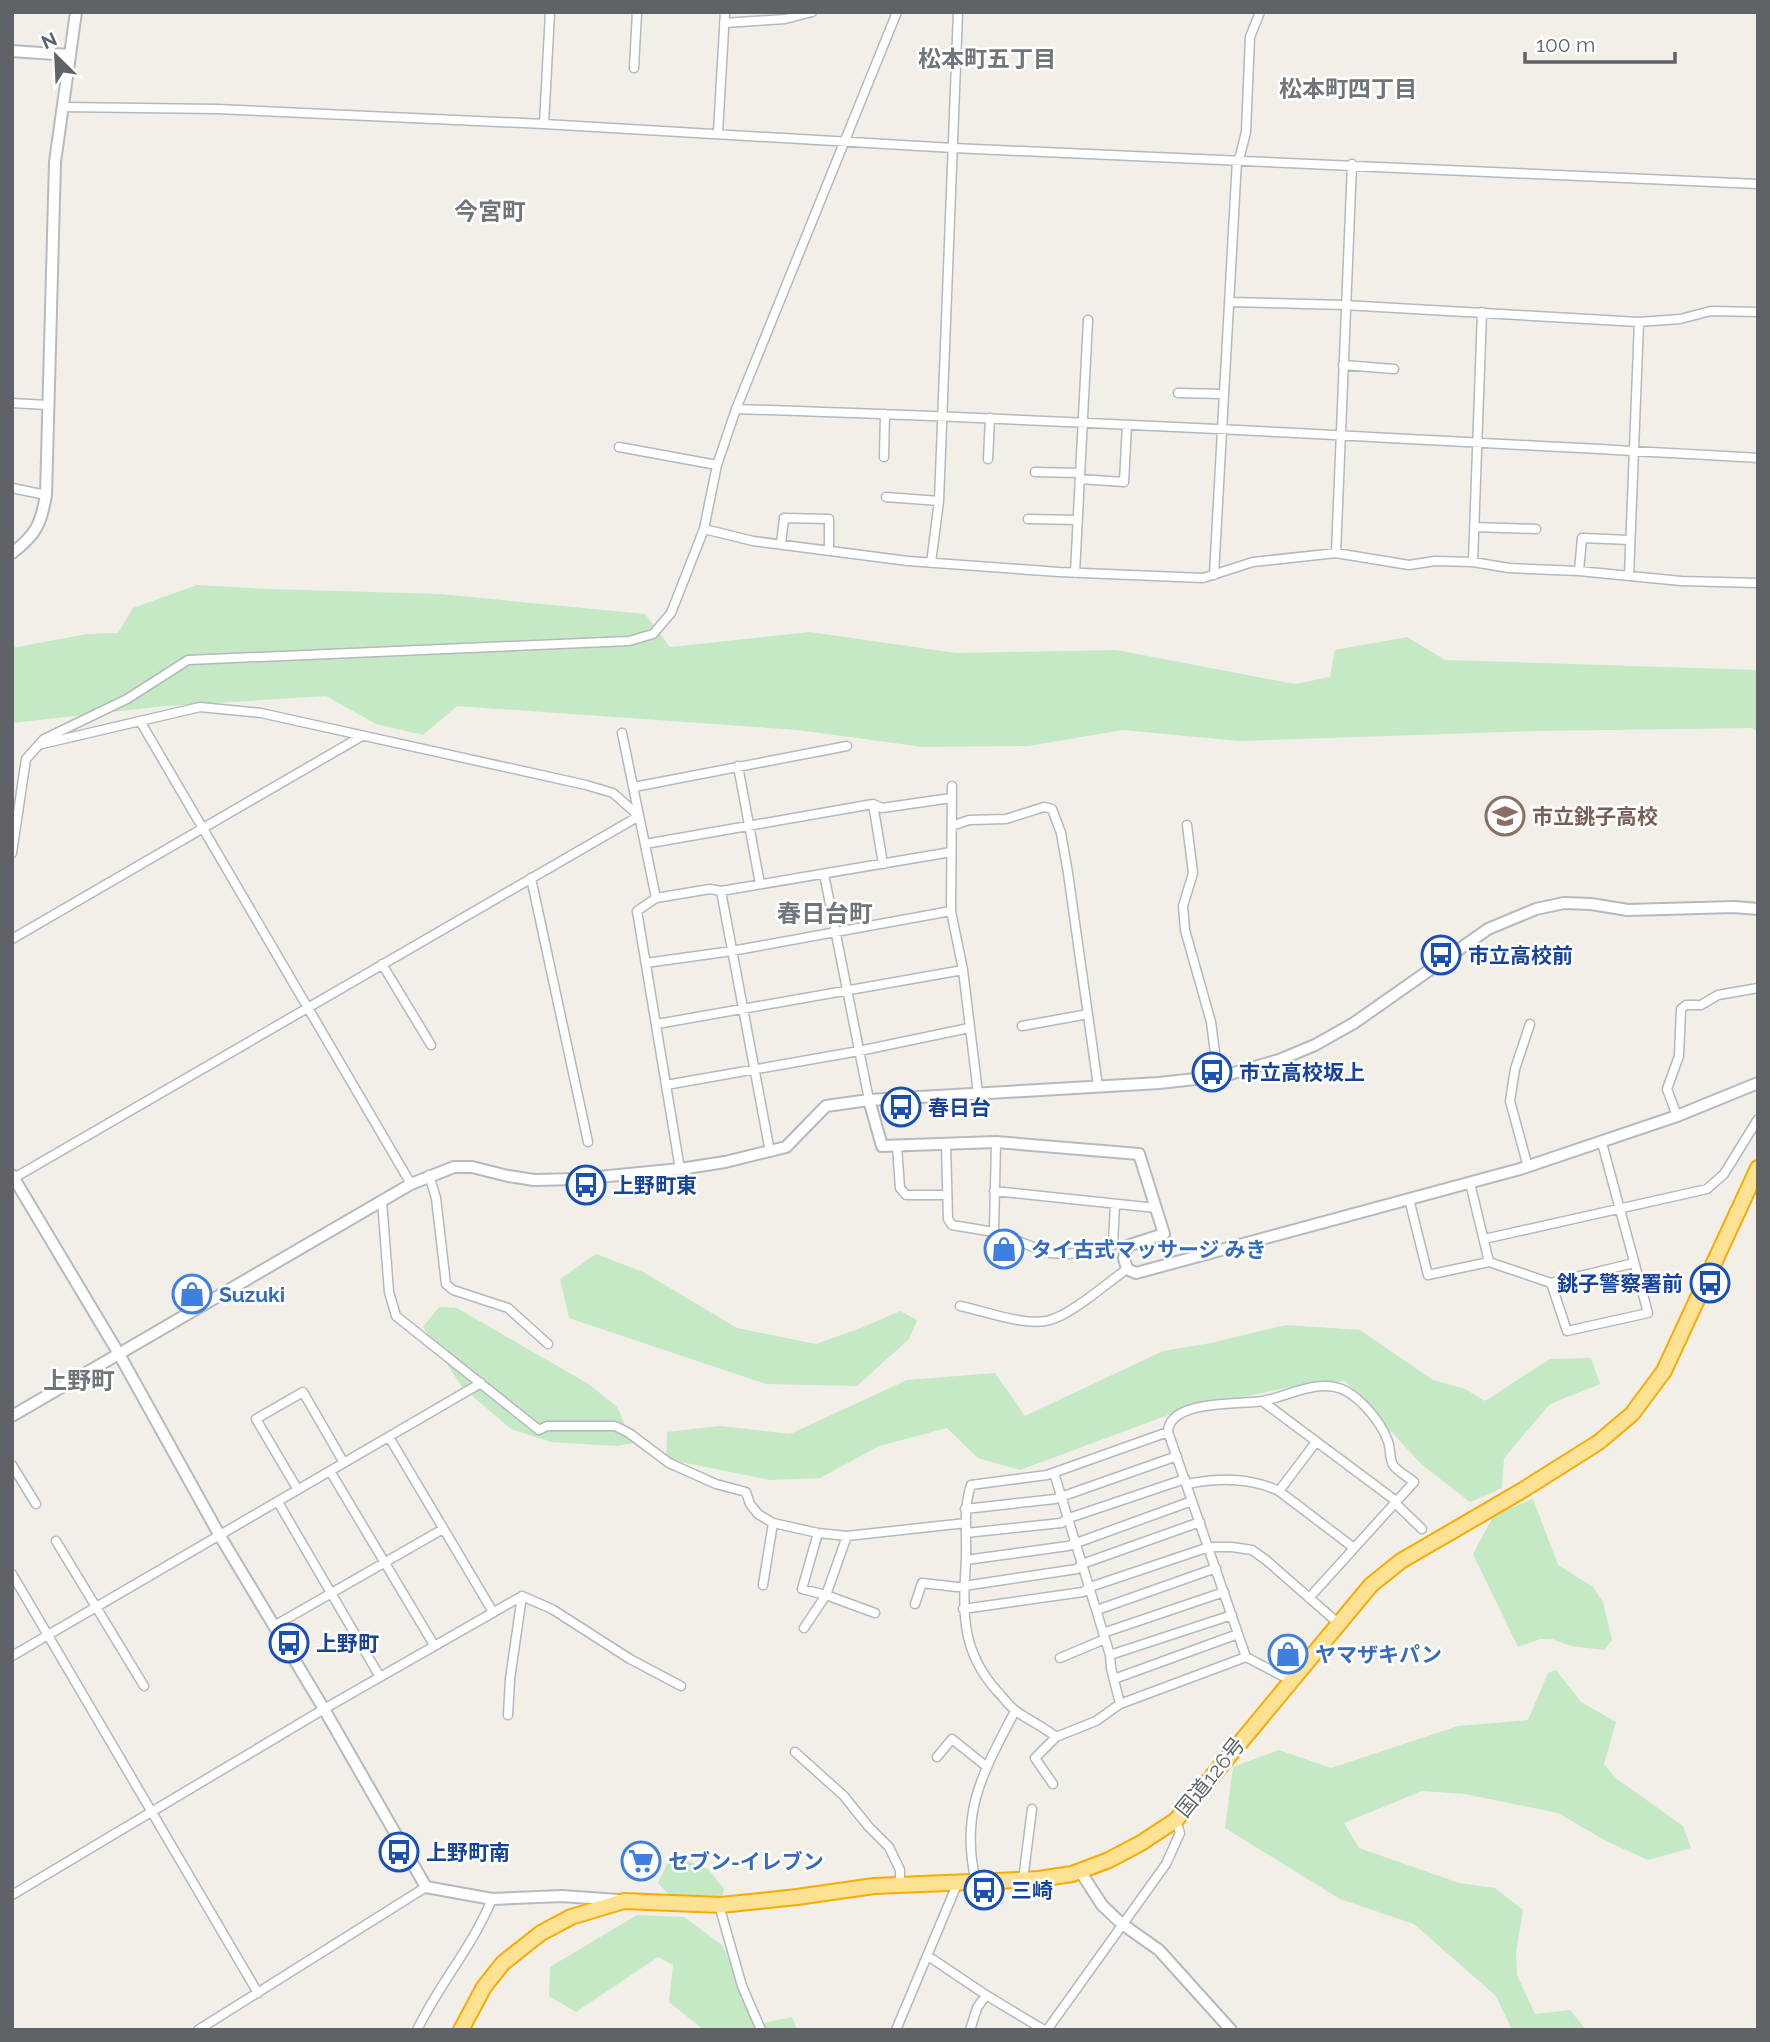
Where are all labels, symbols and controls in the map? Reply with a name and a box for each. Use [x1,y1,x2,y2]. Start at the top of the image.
north arrow [21,21,91,91]
scale bar [1525,21,1676,65]
text: N [38,27,60,53]
text: 100 m [1536,32,1595,57]
district label: 松本町五丁目 [918,45,1056,72]
district label: 松本町四丁目 [1279,75,1417,102]
district label: 今宮町 [454,197,526,226]
school or university icon: 市立銚子高校 [1484,795,1526,837]
place label: 市立銚子高校 [1532,804,1658,829]
district label: 春日台町 [777,899,873,928]
bus stop icon: 市立高校前 [1420,934,1462,976]
place label: 市立高校前 [1468,943,1573,968]
bus stop icon: 市立高校坂上 [1191,1051,1233,1093]
place label: 市立高校坂上 [1239,1060,1365,1085]
bus stop icon: 春日台 [880,1086,922,1128]
place label: 春日台 [928,1095,991,1120]
bus stop icon: 上野町東 [565,1164,607,1206]
place label: 上野町東 [613,1173,697,1198]
shop icon: タイ古式マッサージ みき [983,1228,1025,1270]
place label: タイ古式マッサージ みき [1031,1237,1267,1262]
bus stop icon: 銚子警察署前 [1689,1262,1731,1304]
place label: 銚子警察署前 [1557,1271,1683,1296]
shop icon: Suzuki [171,1273,213,1315]
place label: Suzuki [219,1282,285,1307]
district label: 上野町 [43,1366,115,1395]
bus stop icon: 上野町 [268,1622,310,1664]
place label: 上野町 [316,1631,379,1656]
shop icon: ヤマザキパン [1267,1633,1309,1675]
place label: ヤマザキパン [1315,1642,1442,1667]
street label: 国道126号 [1170,1732,1250,1822]
bus stop icon: 上野町南 [378,1831,420,1873]
place label: 上野町南 [426,1840,510,1865]
supermarket icon: セブン-イレブン [620,1840,662,1882]
place label: セブン-イレブン [668,1849,824,1874]
bus stop icon: 三崎 [963,1869,1005,1911]
place label: 三崎 [1011,1878,1053,1903]

